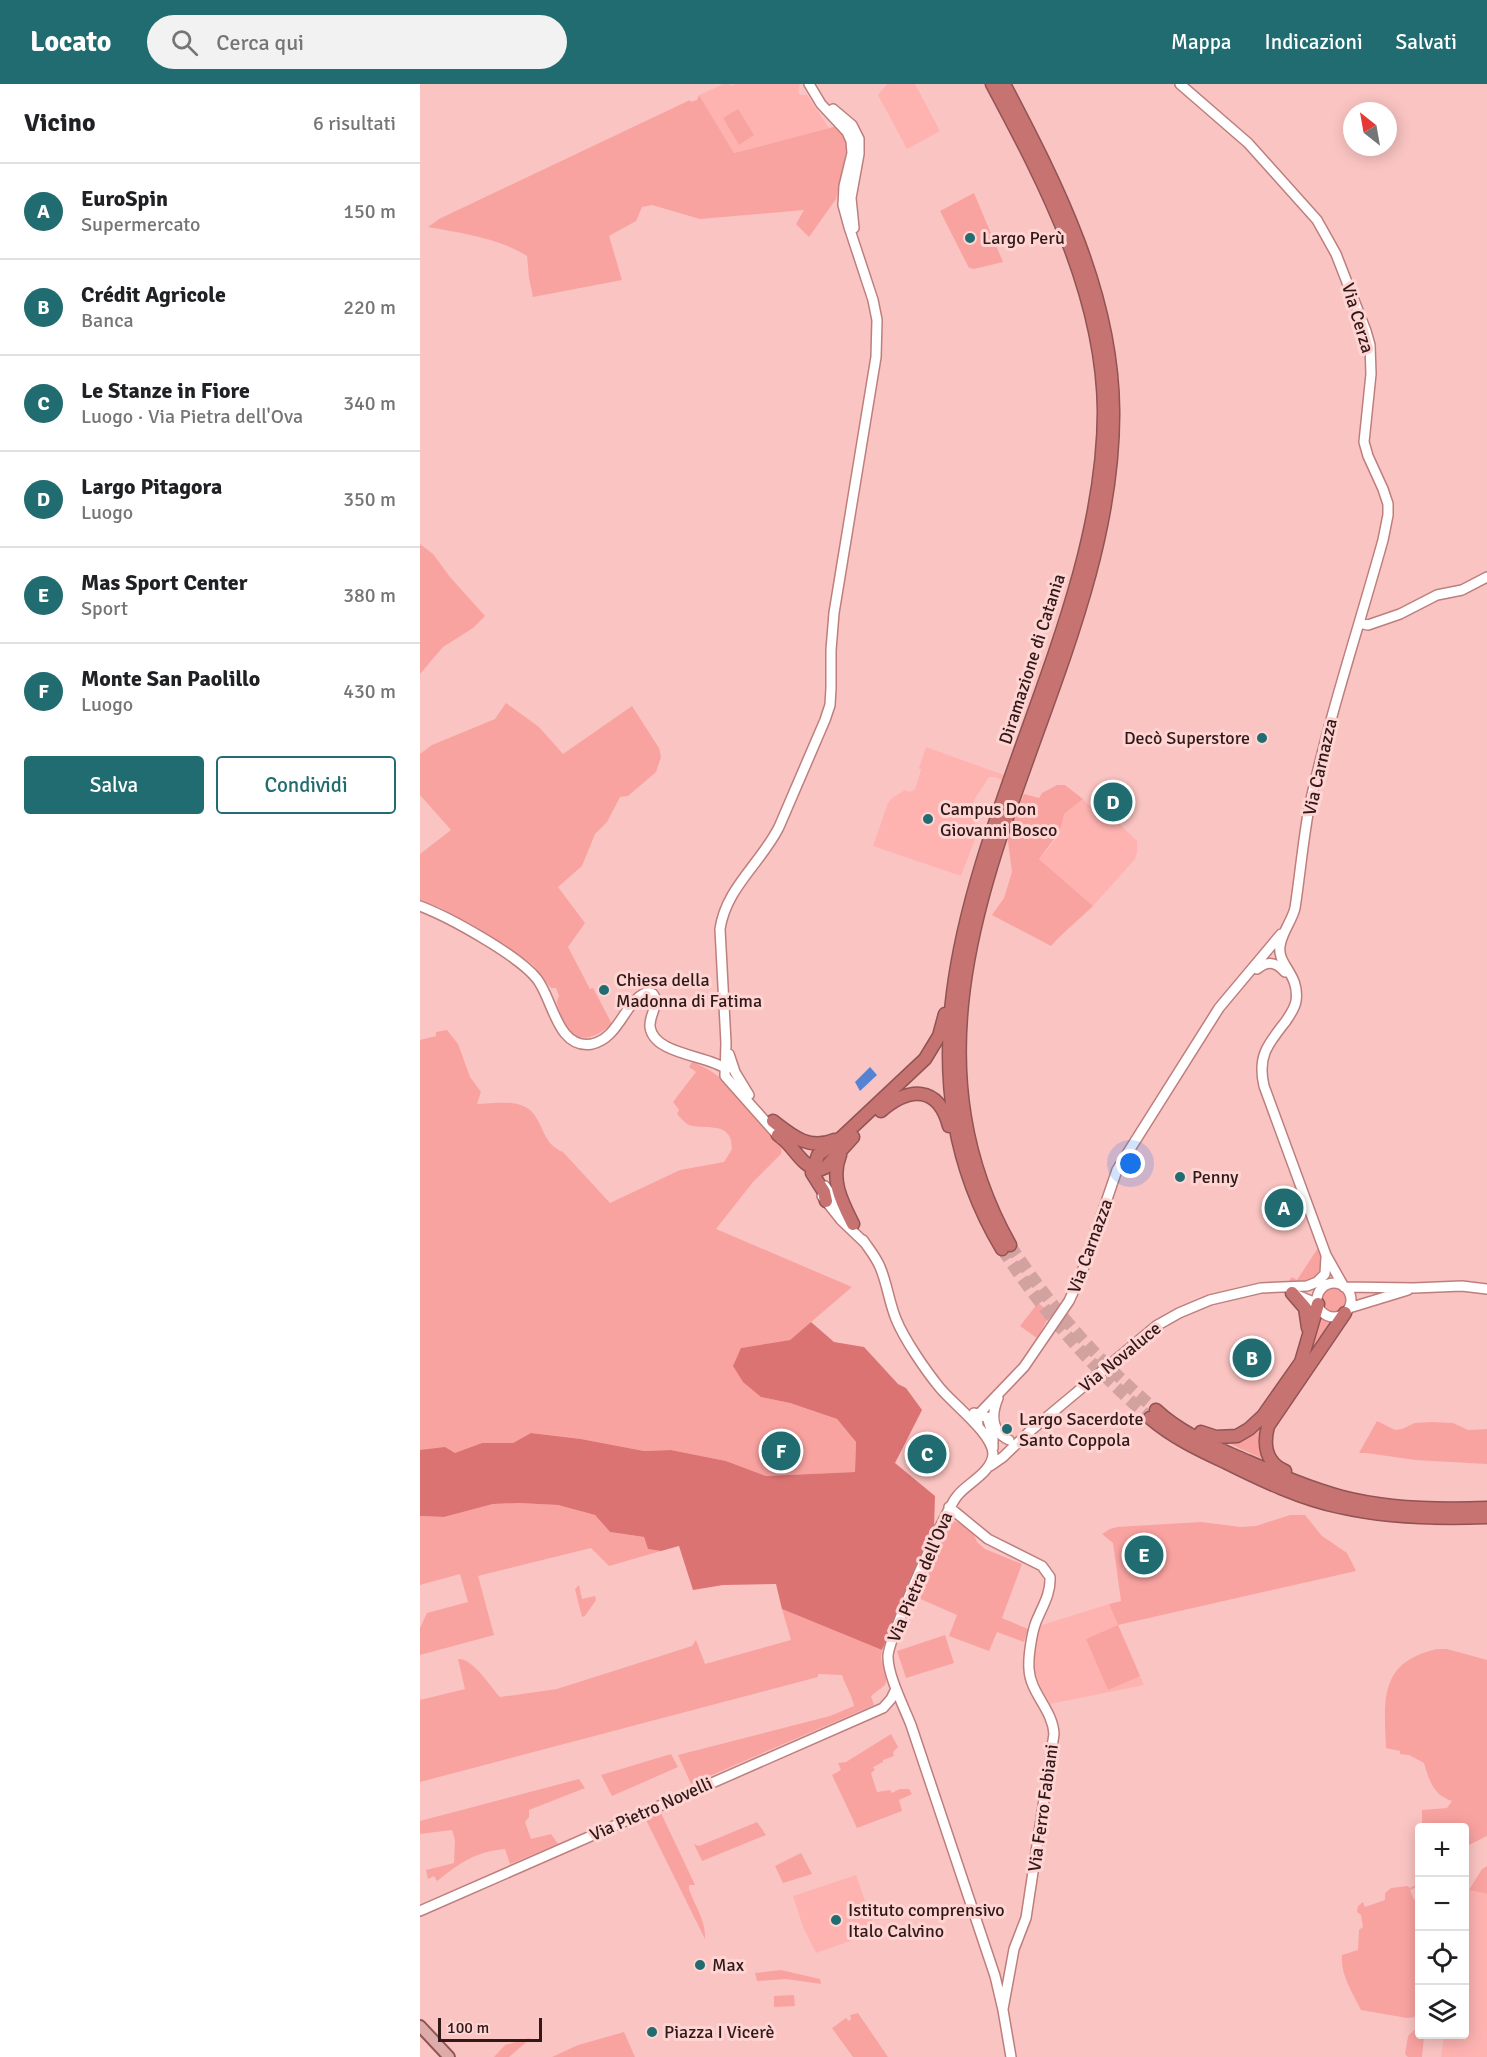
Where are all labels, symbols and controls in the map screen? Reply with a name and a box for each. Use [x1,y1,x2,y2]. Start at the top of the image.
search box [147,15,567,69]
text: Locato [30,25,111,59]
icon: search [168,26,201,59]
text: Cerca qui [216,29,304,56]
text: Mappa [1171,29,1232,55]
text: Indicazioni [1265,29,1363,55]
text: Salvati [1396,29,1457,55]
north arrow [1343,102,1397,156]
text: Vicino [24,107,96,139]
text: 6 risultati [313,111,396,136]
text: EuroSpin [81,185,168,212]
text: A [37,199,50,224]
text: 150 m [343,199,396,224]
text: Supermercato [81,212,201,237]
place label: Largo Perù [982,227,1065,249]
marker: Largo Perù [963,231,977,245]
street label: Via Cerza [1337,280,1379,356]
text: Crédit Agricole [81,281,226,308]
text: B [37,295,50,320]
text: 220 m [343,295,396,320]
text: Banca [81,308,134,333]
text: Le Stanze in Fiore [81,377,250,404]
text: C [37,391,50,416]
text: 340 m [343,391,396,416]
text: Luogo · Via Pietra dell'Ova [81,404,303,429]
text: Largo Pitagora [81,473,222,500]
text: D [37,487,50,512]
text: 350 m [343,487,396,512]
text: Luogo [81,500,133,525]
text: Mas Sport Center [81,569,247,596]
street label: Diramazione di Catania [994,571,1070,747]
text: E [38,583,49,608]
text: 380 m [343,583,396,608]
text: Sport [81,596,128,621]
text: Monte San Paolillo [81,665,260,692]
text: F [38,679,49,704]
text: 430 m [343,679,396,704]
text: Luogo [81,692,133,717]
street label: Via Carnazza [1298,716,1342,818]
place label: Decò Superstore [1124,727,1250,749]
marker: Decò Superstore [1255,731,1269,745]
button: Salva [24,756,204,814]
button: Condividi [216,756,396,814]
pin: D [1094,780,1132,824]
place label: Campus Don Giovanni Bosco [940,798,1057,841]
marker: Campus Don Giovanni Bosco [921,812,935,826]
place label: Chiesa della Madonna di Fatima [616,969,762,1012]
marker: Chiesa della Madonna di Fatima [597,983,611,997]
your location [1116,1149,1145,1178]
place label: Penny [1192,1166,1239,1188]
marker: Penny [1173,1170,1187,1184]
pin: A [1264,1186,1304,1230]
street label: Via Carnazza [1063,1196,1117,1296]
street label: Via Novaluce [1074,1317,1166,1397]
pin: B [1232,1336,1272,1380]
place label: Largo Sacerdote Santo Coppola [1019,1408,1143,1451]
marker: Largo Sacerdote Santo Coppola [1000,1422,1014,1436]
pin: F [762,1428,800,1474]
pin: C [908,1432,946,1476]
street label: Via Pietra dell'Ova [883,1508,957,1646]
pin: E [1124,1532,1164,1578]
street label: Via Ferro Fabiani [1023,1743,1063,1873]
street label: Via Pietro Novelli [586,1772,716,1846]
map controls [1415,1823,1469,2039]
button: + [1415,1823,1469,1877]
button: − [1415,1877,1469,1931]
place label: Istituto comprensivo Italo Calvino [848,1899,1005,1942]
marker: Istituto comprensivo Italo Calvino [829,1913,843,1927]
button: locate [1415,1931,1469,1985]
place label: Max [712,1954,745,1976]
marker: Max [693,1958,707,1972]
button: layers [1415,1985,1469,2039]
scale bar [438,2015,542,2042]
text: 100 m [447,2018,489,2038]
place label: Piazza I Vicerè [664,2021,775,2043]
marker: Piazza I Vicerè [645,2025,659,2039]

